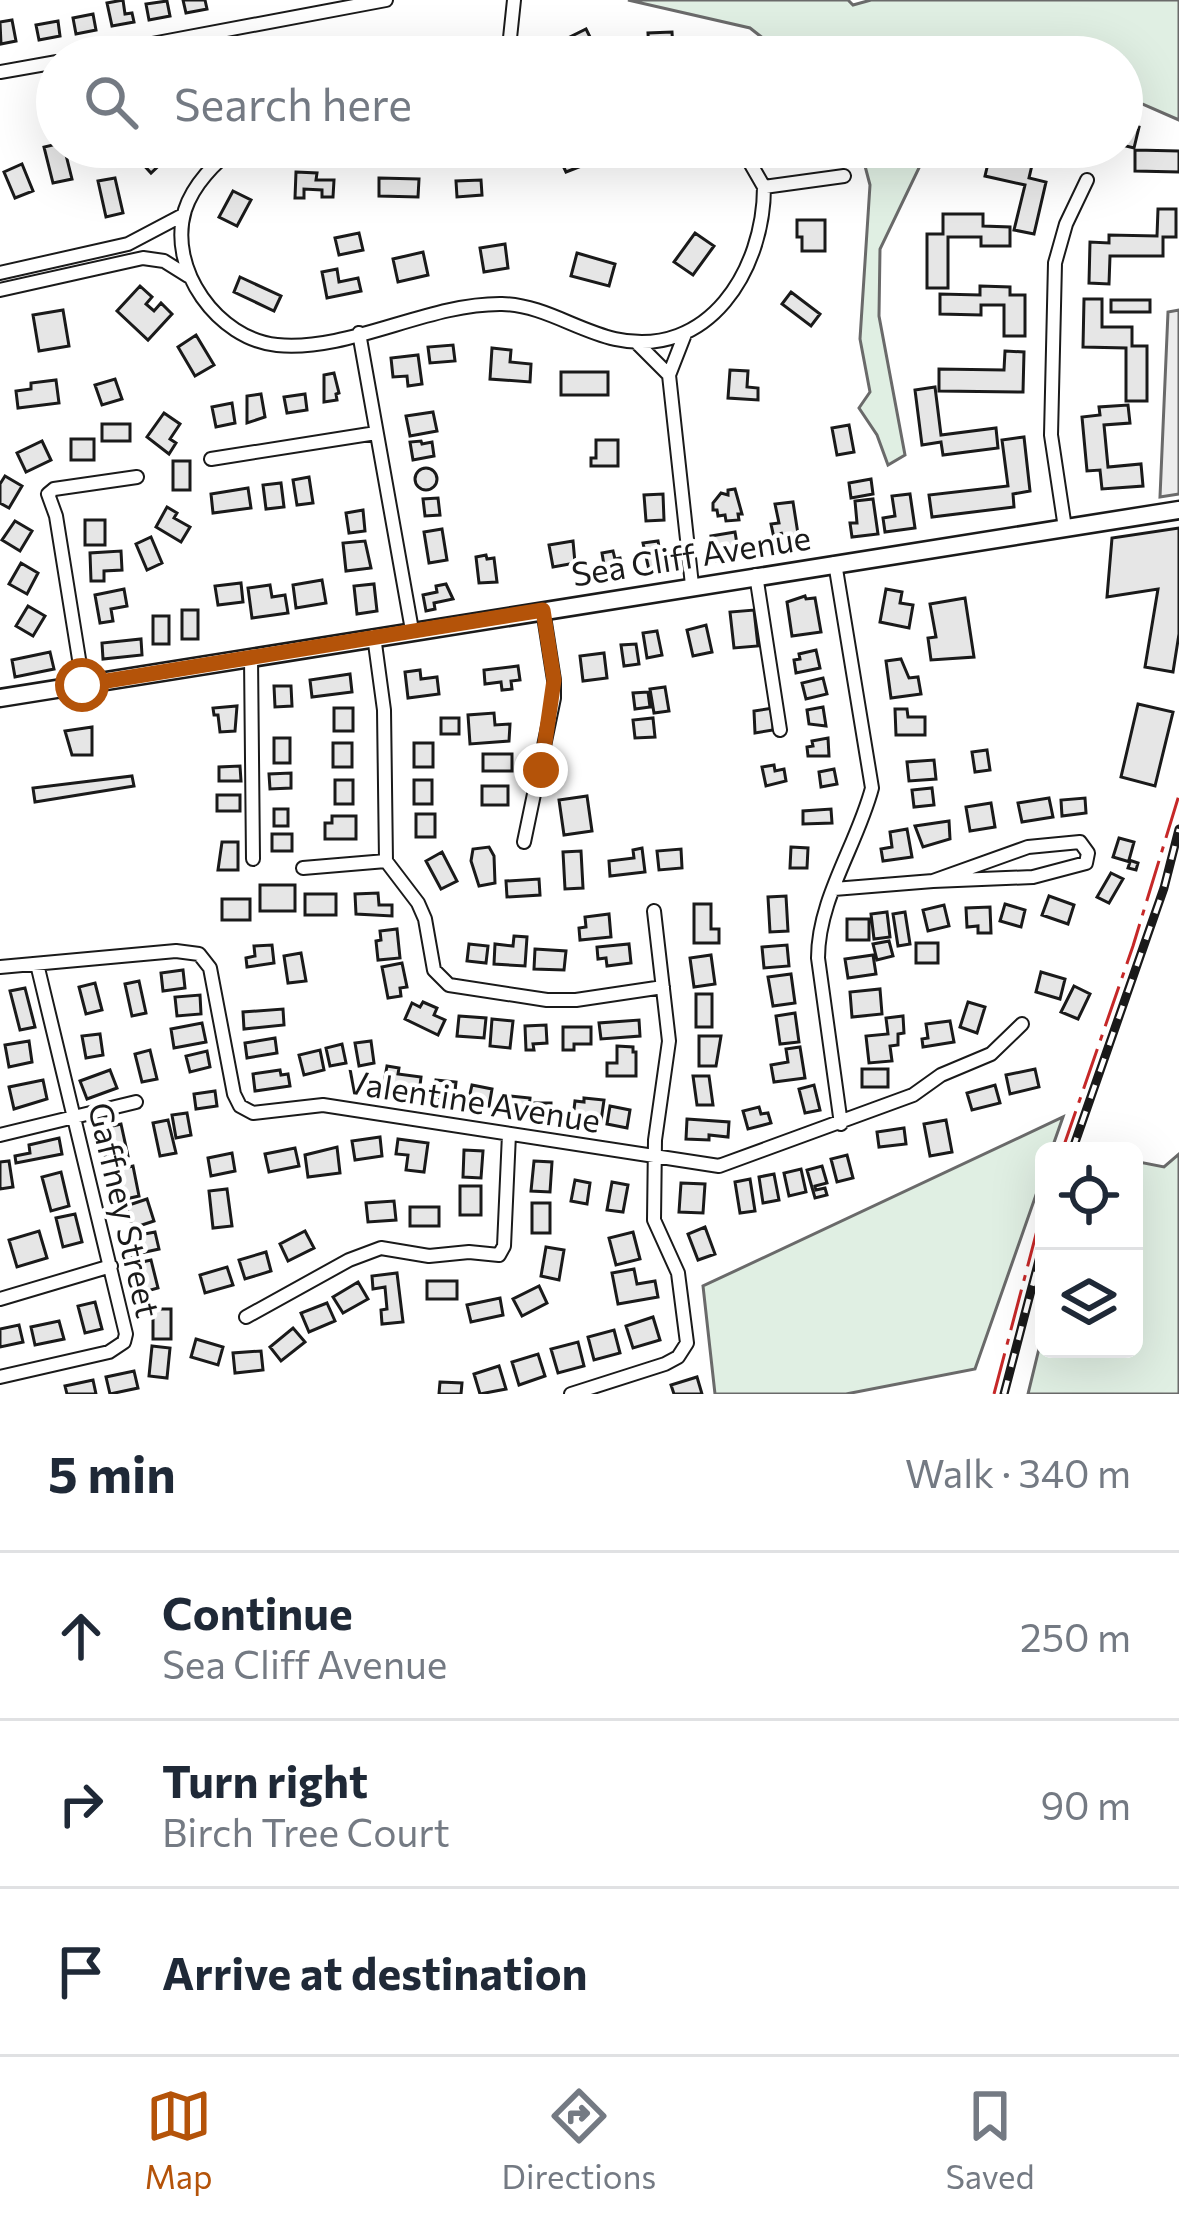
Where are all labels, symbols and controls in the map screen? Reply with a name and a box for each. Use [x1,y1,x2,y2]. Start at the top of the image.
search box [36,36,1143,168]
icon: search [78,69,144,135]
text: Search here [174,75,412,130]
street label: Sea Cliff Avenue [568,515,813,594]
route start [55,658,109,712]
route end [514,743,568,797]
street label: Valentine Avenue [343,1059,604,1140]
street label: Gaffney Street [81,1098,170,1321]
map controls [1035,1142,1143,1358]
button: locate [1035,1142,1143,1250]
button: layers [1035,1250,1143,1358]
text: 5 min [48,1441,176,1504]
text: Walk · 340 m [905,1448,1131,1496]
text: Continue [162,1584,353,1639]
icon: ahead [48,1603,114,1669]
text: 250 m [1020,1612,1131,1660]
text: Sea Cliff Avenue [162,1639,447,1687]
text: Turn right [162,1752,368,1807]
icon: right [48,1771,114,1837]
text: 90 m [1040,1780,1131,1828]
text: Birch Tree Court [162,1807,450,1855]
icon: arrive [48,1939,114,2005]
text: Arrive at destination [162,1944,588,1999]
tab: Map [145,2083,213,2196]
tab: Directions [502,2083,656,2196]
tab: Saved [945,2083,1034,2196]

